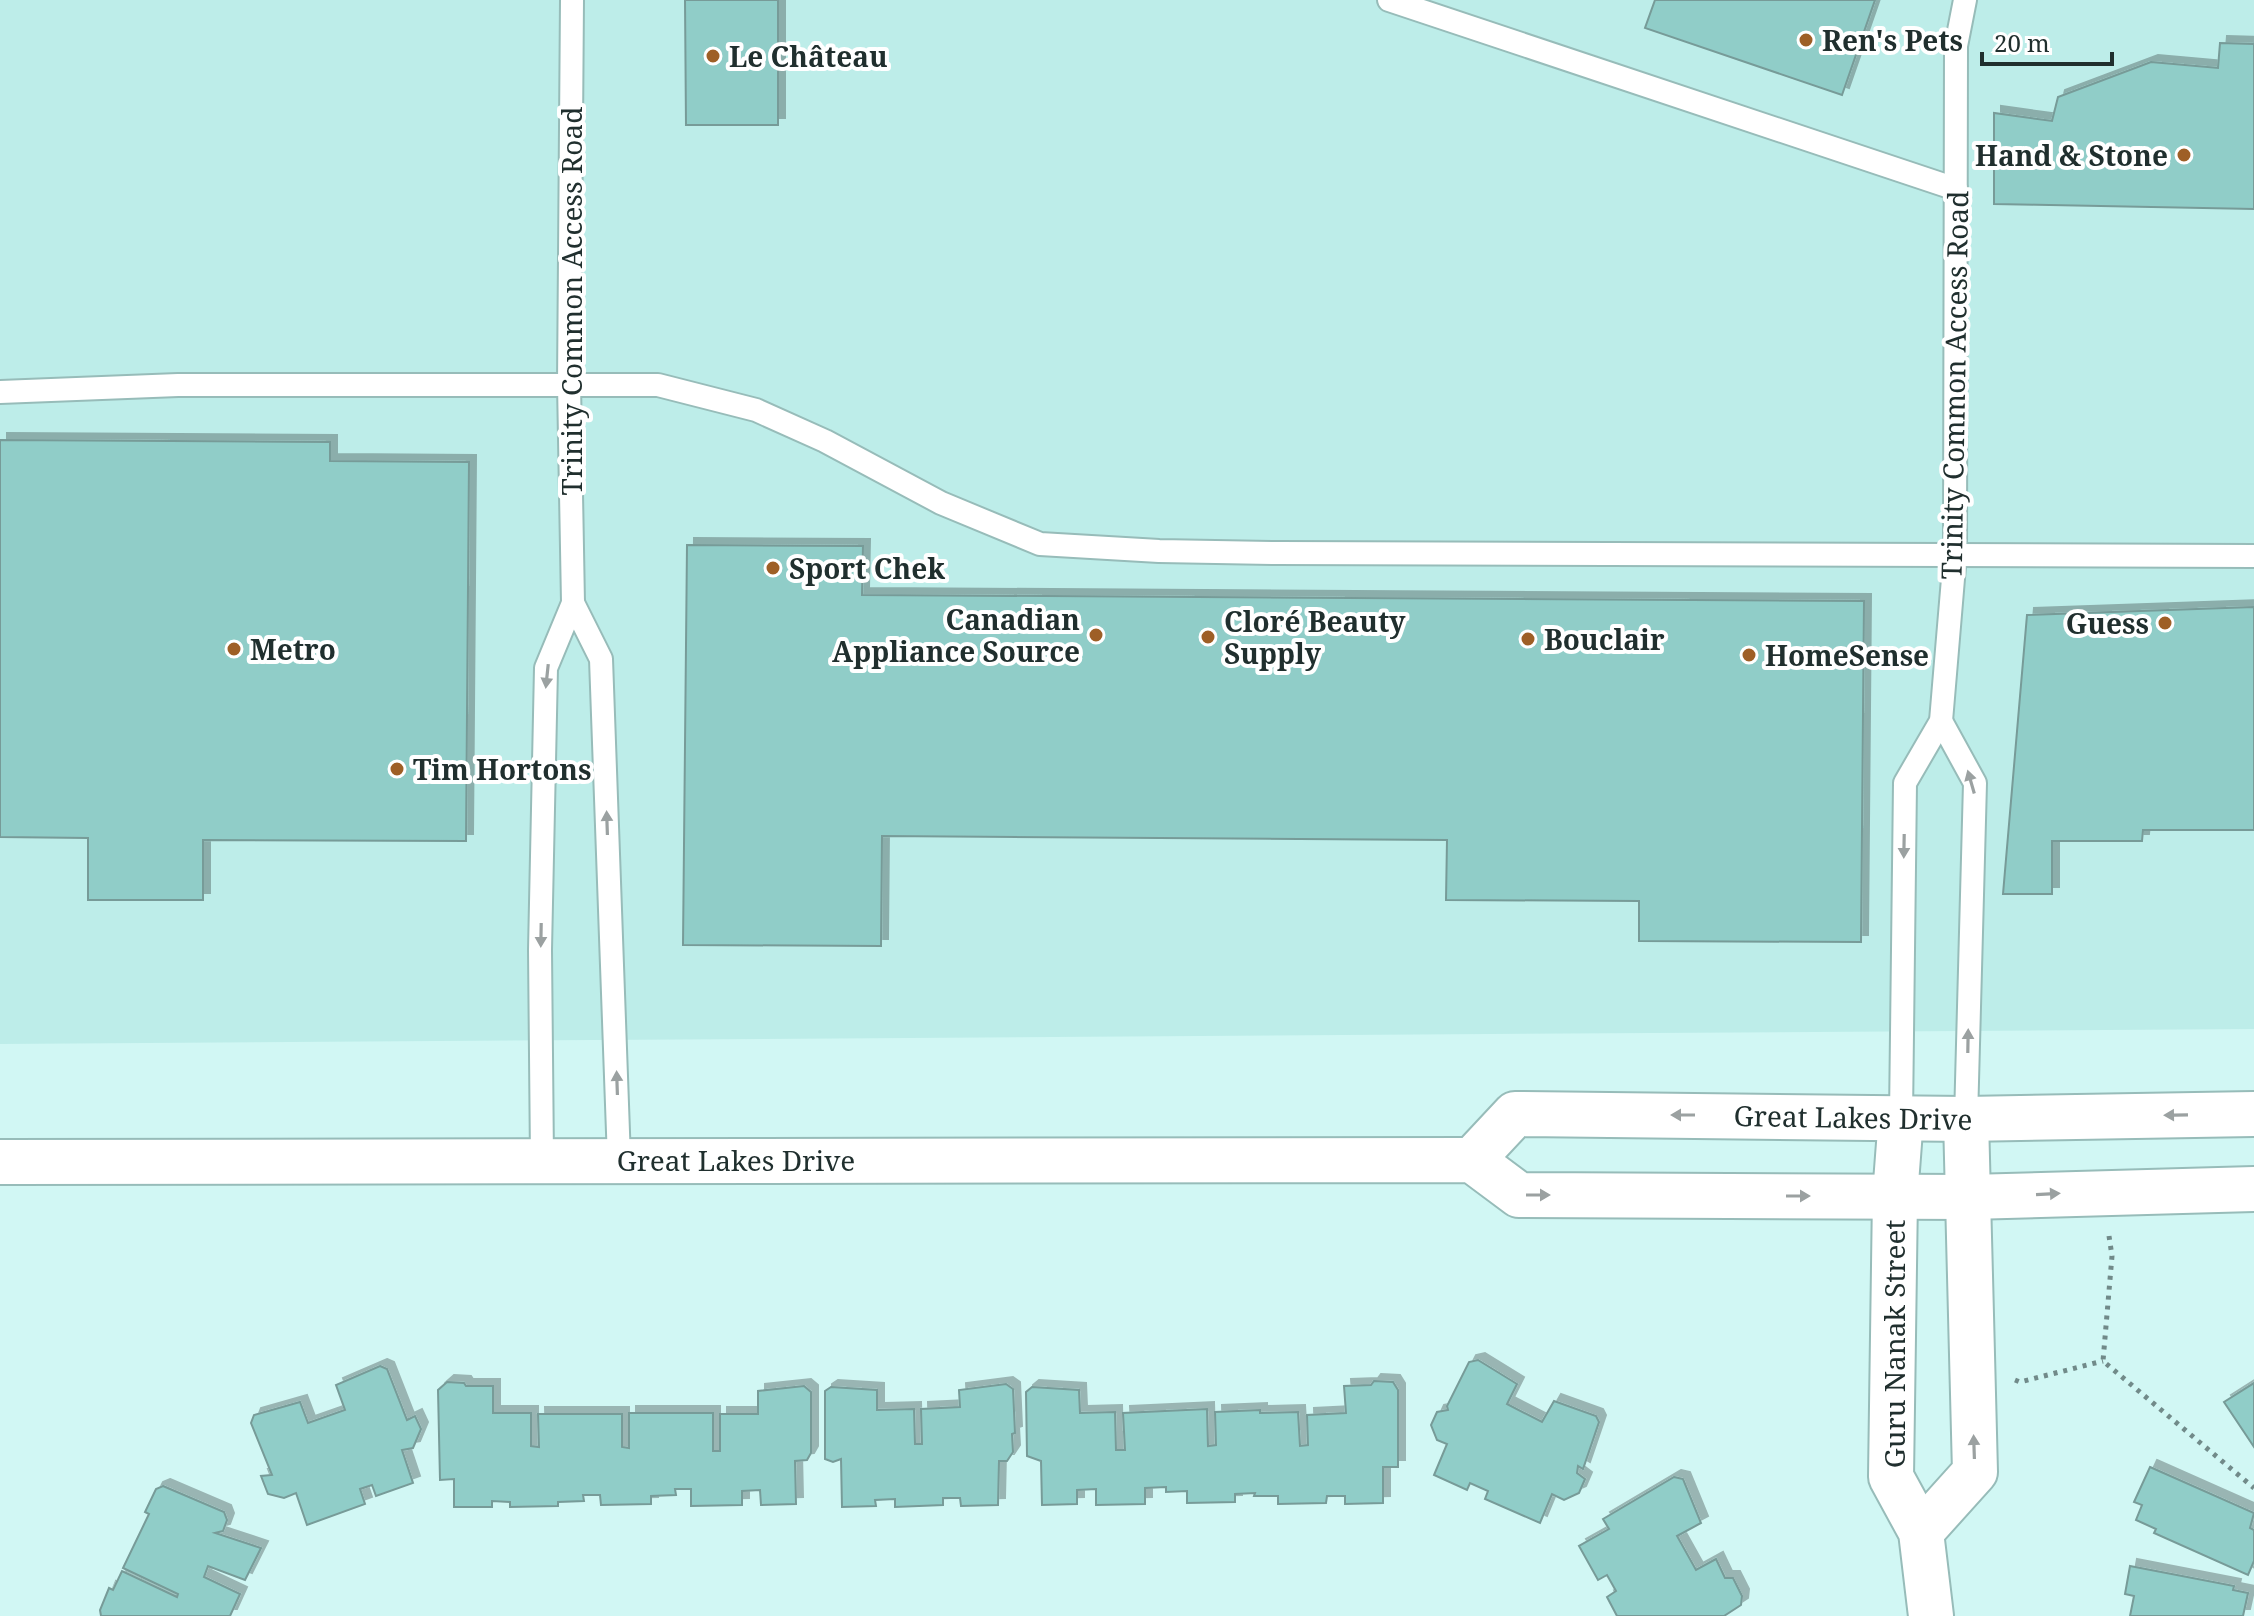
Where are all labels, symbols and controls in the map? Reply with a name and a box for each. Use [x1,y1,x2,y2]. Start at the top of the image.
scale bar [1982,16,2112,66]
place label: Ren's Pets [1822,21,1963,59]
text: 20 m [1994,26,2050,59]
marker: Ren's Pets [1797,31,1815,49]
place label: Le Château [729,37,888,75]
marker: Le Château [704,47,722,65]
street label: Trinity Common Access Road [552,107,590,495]
place label: Hand & Stone [1975,136,2168,174]
marker: Hand & Stone [2175,146,2193,164]
street label: Trinity Common Access Road [1932,190,1976,580]
place label: Sport Chek [789,549,945,587]
marker: Sport Chek [764,559,782,577]
place label: Canadian Appliance Source [832,600,1080,670]
place label: Cloré Beauty Supply [1224,602,1406,672]
place label: Guess [2066,604,2149,642]
marker: Guess [2156,614,2174,632]
place label: Bouclair [1544,620,1665,658]
marker: Canadian Appliance Source [1087,626,1105,644]
marker: Cloré Beauty Supply [1199,628,1217,646]
place label: Metro [250,630,336,668]
marker: Bouclair [1519,630,1537,648]
place label: HomeSense [1765,636,1929,674]
marker: Metro [225,640,243,658]
marker: HomeSense [1740,646,1758,664]
one-way arrow [541,663,554,688]
place label: Tim Hortons [413,750,591,788]
marker: Tim Hortons [388,760,406,778]
one-way arrow [1964,770,1977,794]
one-way arrow [601,810,614,835]
one-way arrow [1898,834,1910,859]
one-way arrow [534,923,547,948]
one-way arrow [1962,1028,1975,1053]
one-way arrow [610,1070,623,1095]
street label: Great Lakes Drive [1733,1096,1973,1138]
one-way arrow [1670,1109,1695,1122]
one-way arrow [2163,1109,2188,1122]
street label: Great Lakes Drive [617,1141,855,1179]
one-way arrow [2036,1187,2061,1200]
one-way arrow [1526,1189,1551,1201]
one-way arrow [1786,1190,1811,1202]
street label: Guru Nanak Street [1875,1219,1913,1468]
one-way arrow [1968,1434,1981,1459]

